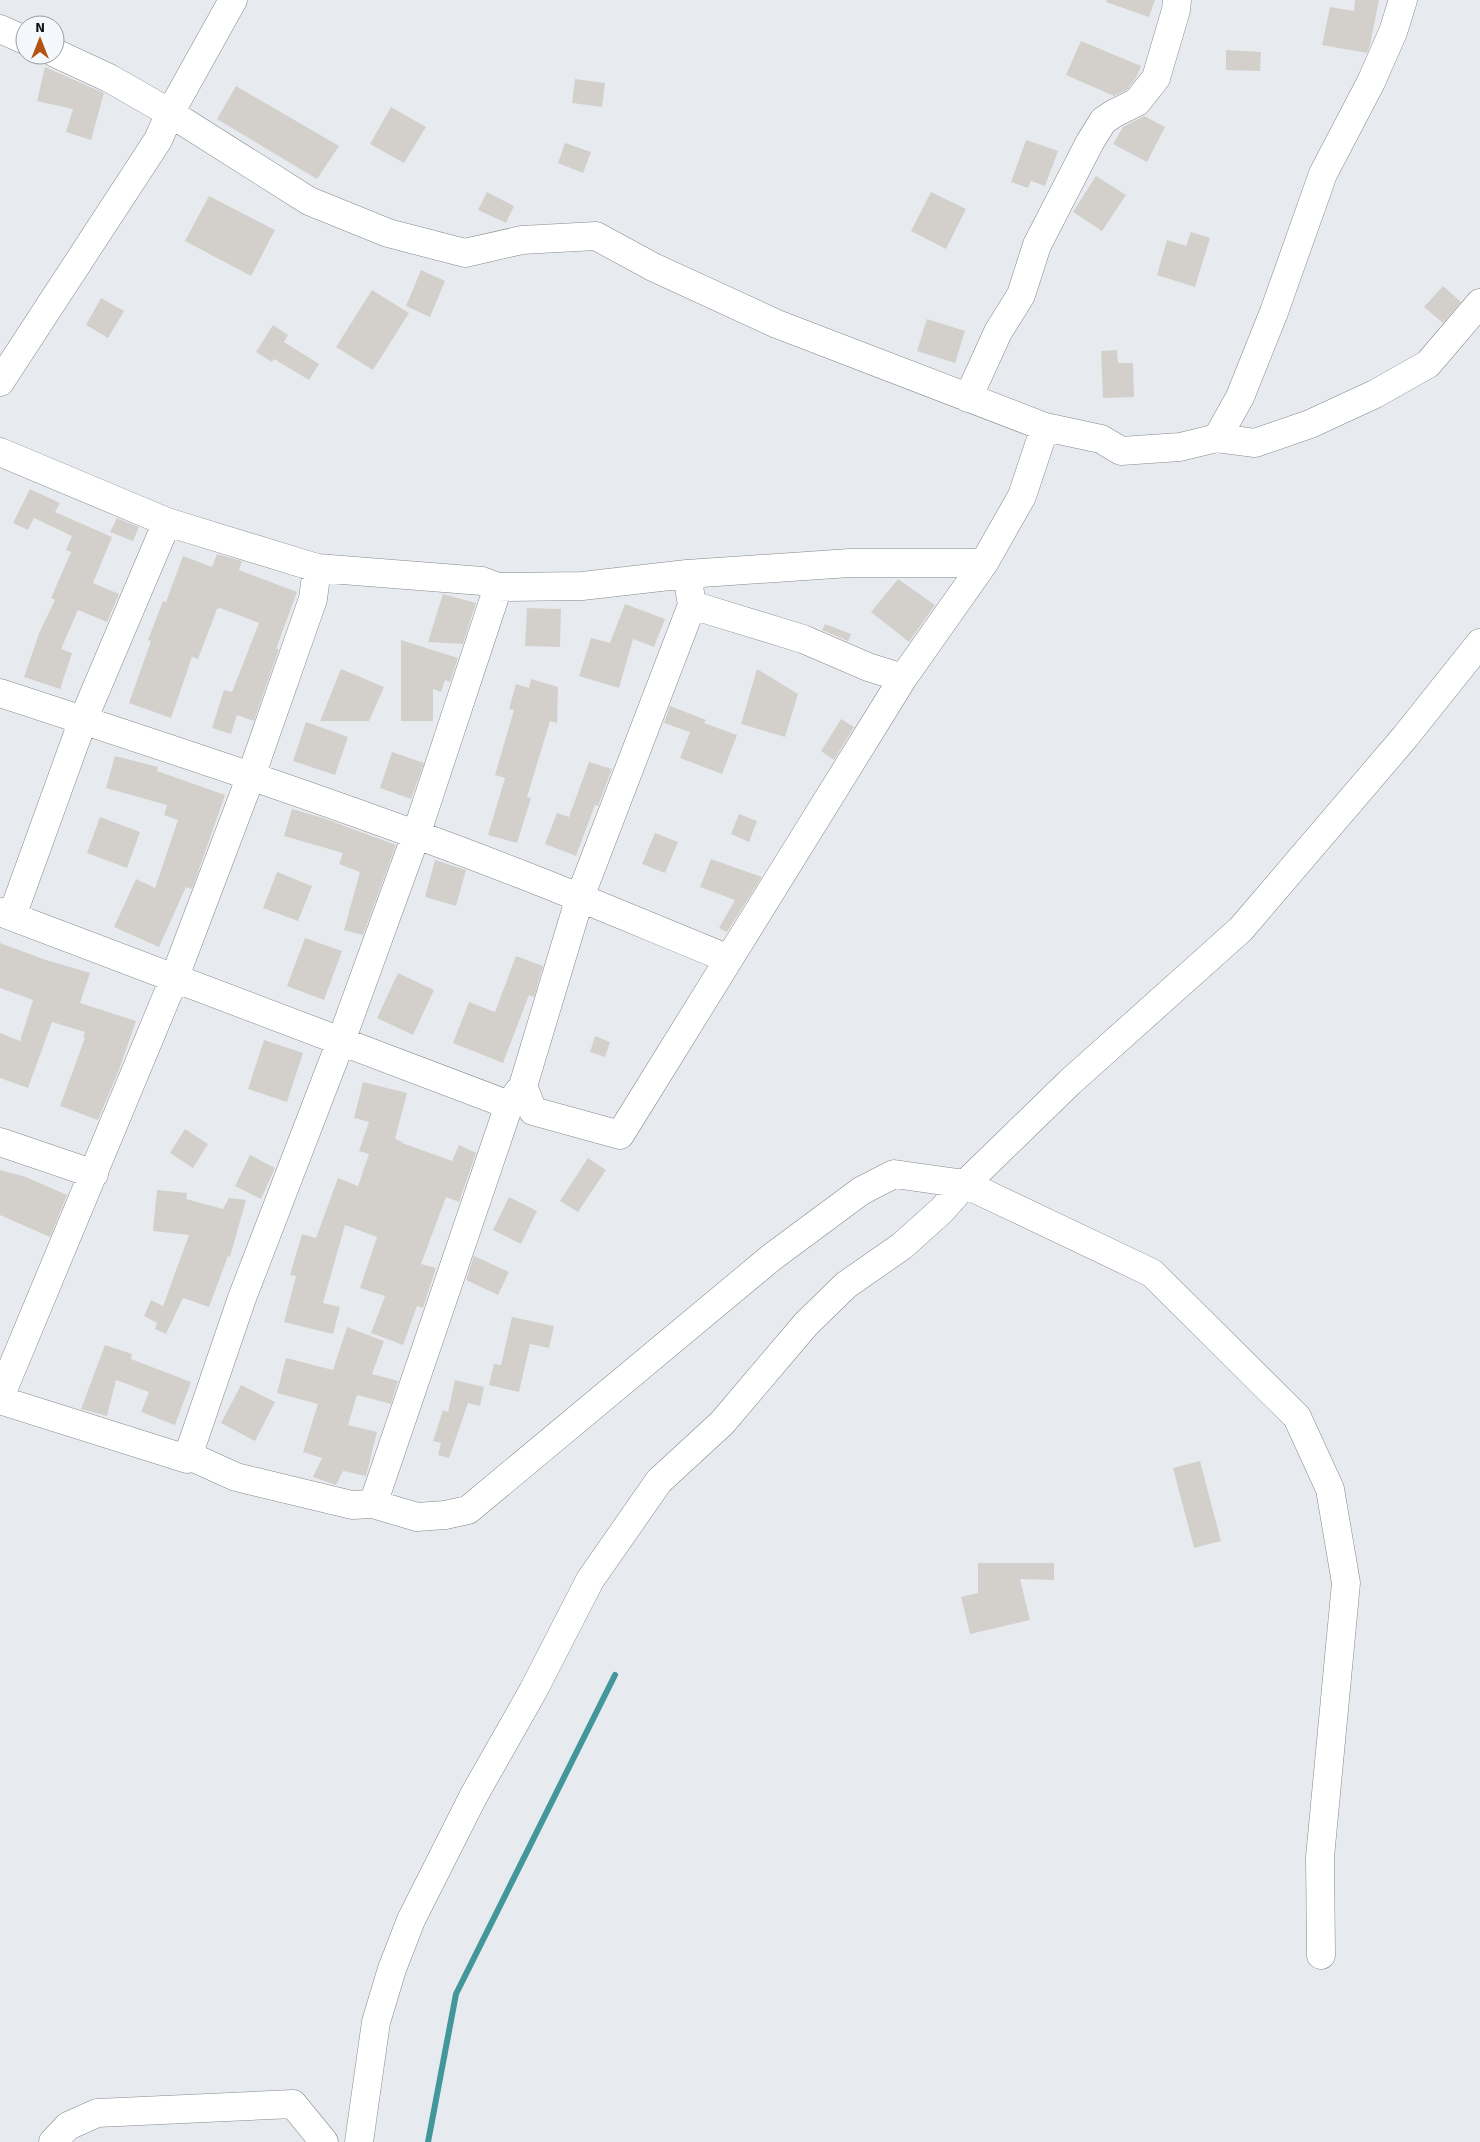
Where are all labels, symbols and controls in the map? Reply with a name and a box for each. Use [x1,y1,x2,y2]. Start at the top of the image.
north arrow [15,15,65,65]
text: N [35,19,45,36]

